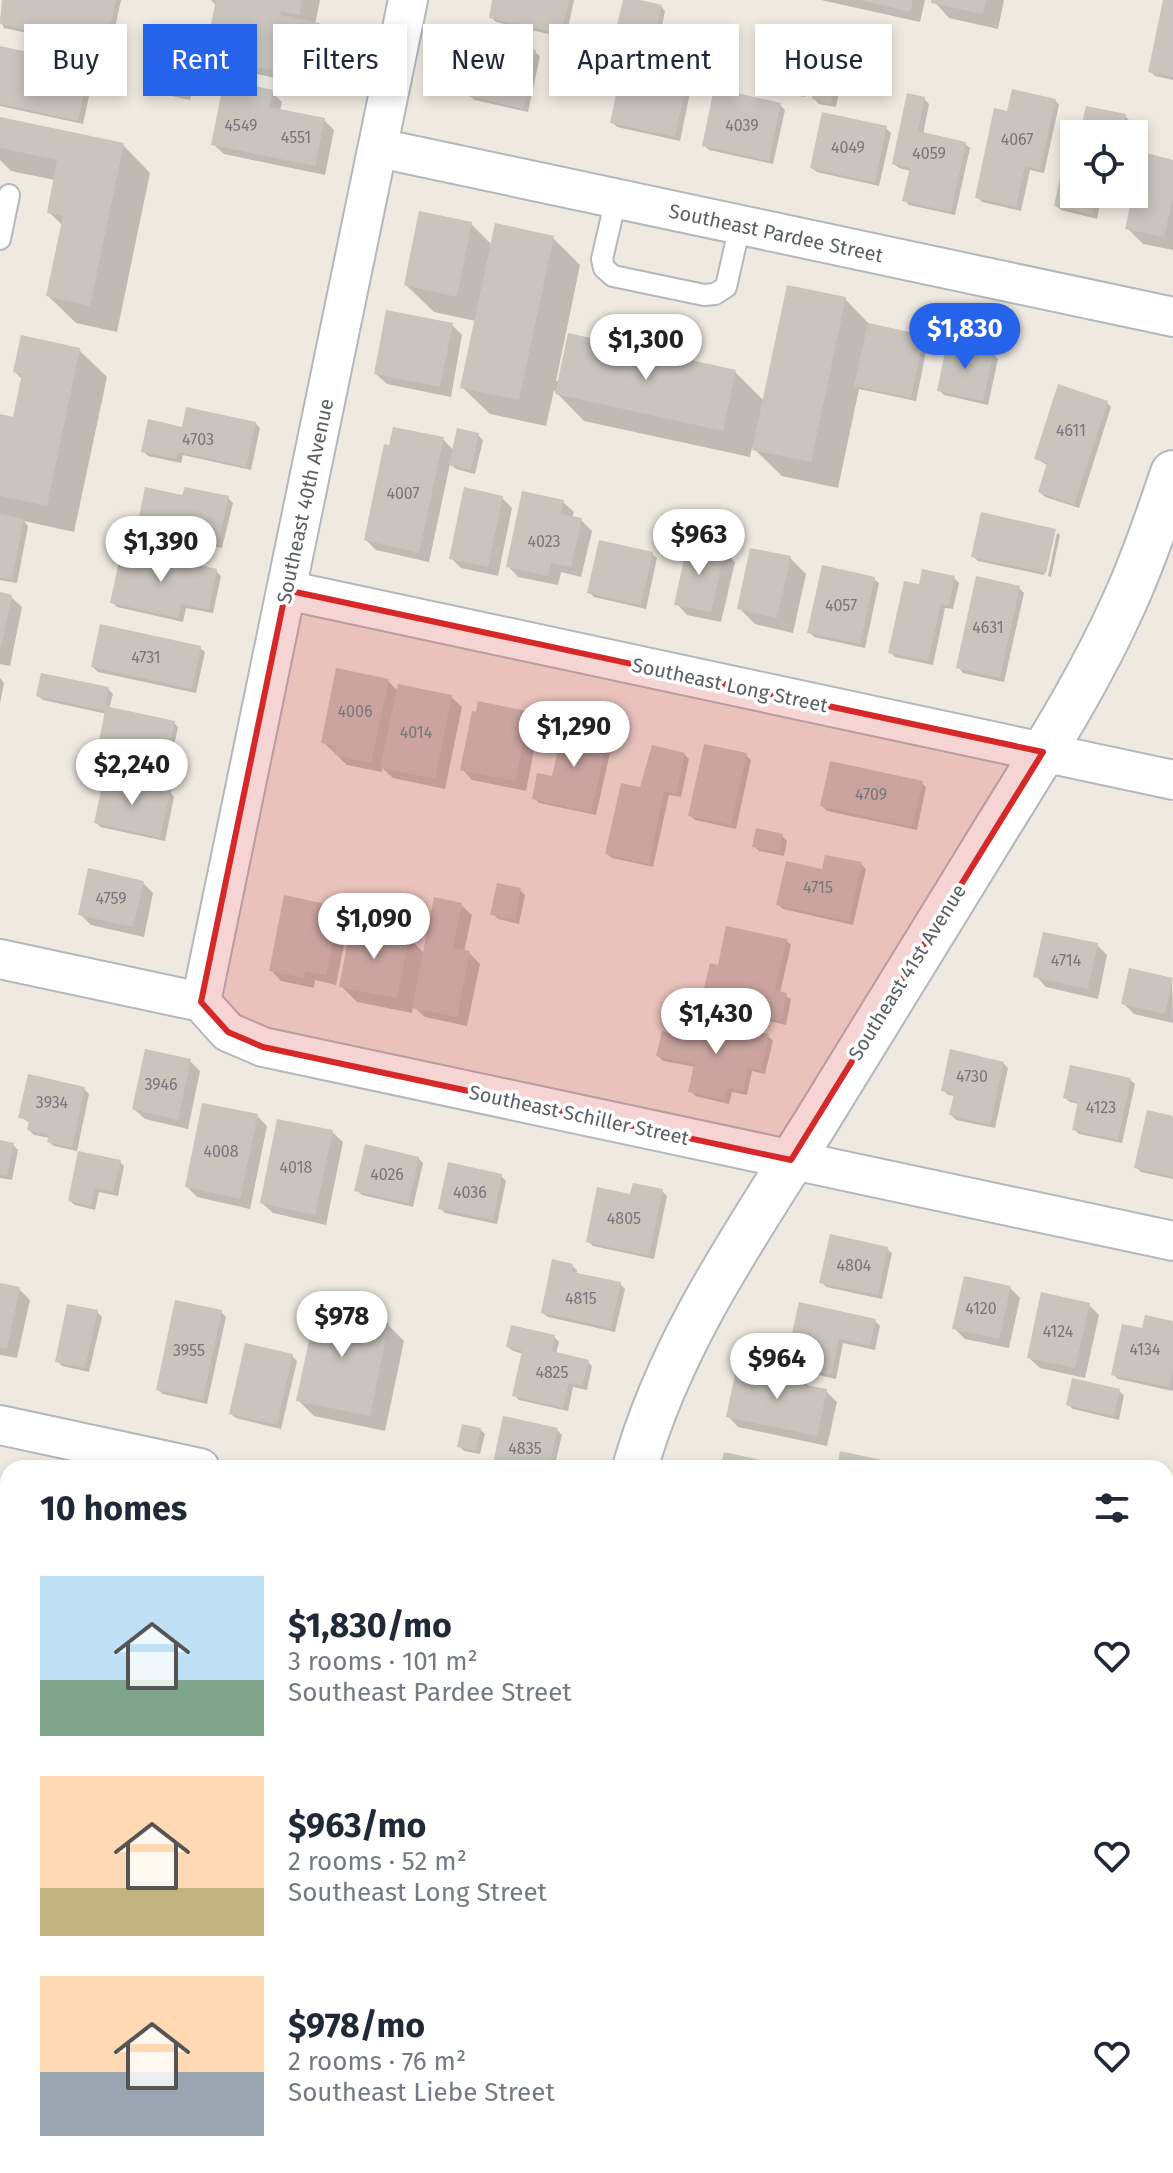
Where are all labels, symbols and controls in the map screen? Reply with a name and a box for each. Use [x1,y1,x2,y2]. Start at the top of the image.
chip: Buy [24,24,127,96]
chip: Rent [143,24,257,96]
chip: Filters [273,24,407,96]
chip: New [423,24,533,96]
chip: Apartment [549,24,739,96]
chip: House [755,24,892,96]
house number: 4549 [225,116,257,135]
house number: 4039 [725,116,759,135]
map controls [1060,120,1148,208]
button: locate [1060,120,1148,208]
house number: 4551 [281,128,311,147]
house number: 4067 [1001,130,1033,149]
house number: 4049 [831,138,865,157]
house number: 4059 [912,144,946,163]
street label: Southeast Pardee Street [667,199,886,268]
pin: $1,830 [900,303,1030,371]
text: $1,830 [927,313,1003,344]
pin: $1,300 [581,314,711,382]
text: $1,300 [608,324,684,355]
street label: Southeast 40th Avenue [272,396,338,606]
house number: 4611 [1056,421,1086,440]
house number: 4703 [182,430,214,449]
house number: 4007 [386,484,420,503]
pin: $963 [652,509,746,577]
pin: $1,390 [96,516,226,584]
text: $963 [671,519,727,550]
text: $1,390 [123,526,199,557]
house number: 4023 [527,532,561,551]
house number: 4057 [825,596,857,615]
house number: 4631 [972,618,1004,637]
house number: 4731 [131,648,161,667]
street label: Southeast Long Street [630,653,831,718]
pin: $1,290 [509,701,639,769]
house number: 4006 [338,702,372,721]
text: $1,290 [537,711,611,742]
house number: 4014 [400,723,433,742]
pin: $2,240 [67,739,197,807]
text: $2,240 [94,749,170,780]
house number: 4709 [855,785,887,804]
house number: 4715 [803,878,833,897]
street label: Southeast 41st Avenue [843,880,971,1064]
house number: 4759 [95,889,127,908]
pin: $1,090 [309,893,439,961]
text: $1,090 [336,903,412,934]
house number: 4714 [1051,951,1082,970]
pin: $1,430 [651,988,781,1056]
text: $1,430 [679,998,753,1029]
house number: 4730 [956,1067,988,1086]
house number: 3946 [144,1075,178,1094]
street label: Southeast Schiller Street [467,1080,692,1150]
house number: 3934 [36,1093,69,1112]
house number: 4123 [1086,1098,1116,1117]
house number: 4008 [203,1142,239,1161]
house number: 4018 [280,1158,313,1177]
house number: 4026 [370,1165,404,1184]
house number: 4036 [453,1183,487,1202]
house number: 4805 [607,1209,641,1228]
house number: 4804 [837,1256,872,1275]
house number: 4815 [565,1289,597,1308]
pin: $978 [295,1291,389,1359]
house number: 4120 [965,1299,997,1318]
text: $978 [315,1301,369,1332]
house number: 4124 [1043,1322,1074,1341]
pin: $964 [730,1333,824,1401]
house number: 4134 [1130,1340,1161,1359]
house number: 3955 [173,1341,205,1360]
text: $964 [748,1343,806,1374]
house number: 4825 [535,1363,569,1382]
house number: 4835 [508,1439,542,1458]
icon: filters [1090,1486,1134,1530]
text: 10 homes [40,1488,187,1529]
text: $1,830/mo [288,1605,452,1646]
icon: home [104,1608,200,1704]
icon: heart [1090,1634,1134,1678]
text: 3 rooms · 101 m² [288,1646,478,1677]
text: Southeast Pardee Street [288,1677,572,1708]
text: $963/mo [288,1805,426,1846]
icon: home [104,1808,200,1904]
icon: heart [1090,1834,1134,1878]
text: 2 rooms · 52 m² [288,1846,467,1877]
text: Southeast Long Street [288,1877,547,1908]
text: $978/mo [288,2005,425,2046]
icon: home [104,2008,200,2104]
icon: heart [1090,2034,1134,2078]
text: 2 rooms · 76 m² [288,2046,466,2077]
text: Southeast Liebe Street [288,2077,555,2108]

